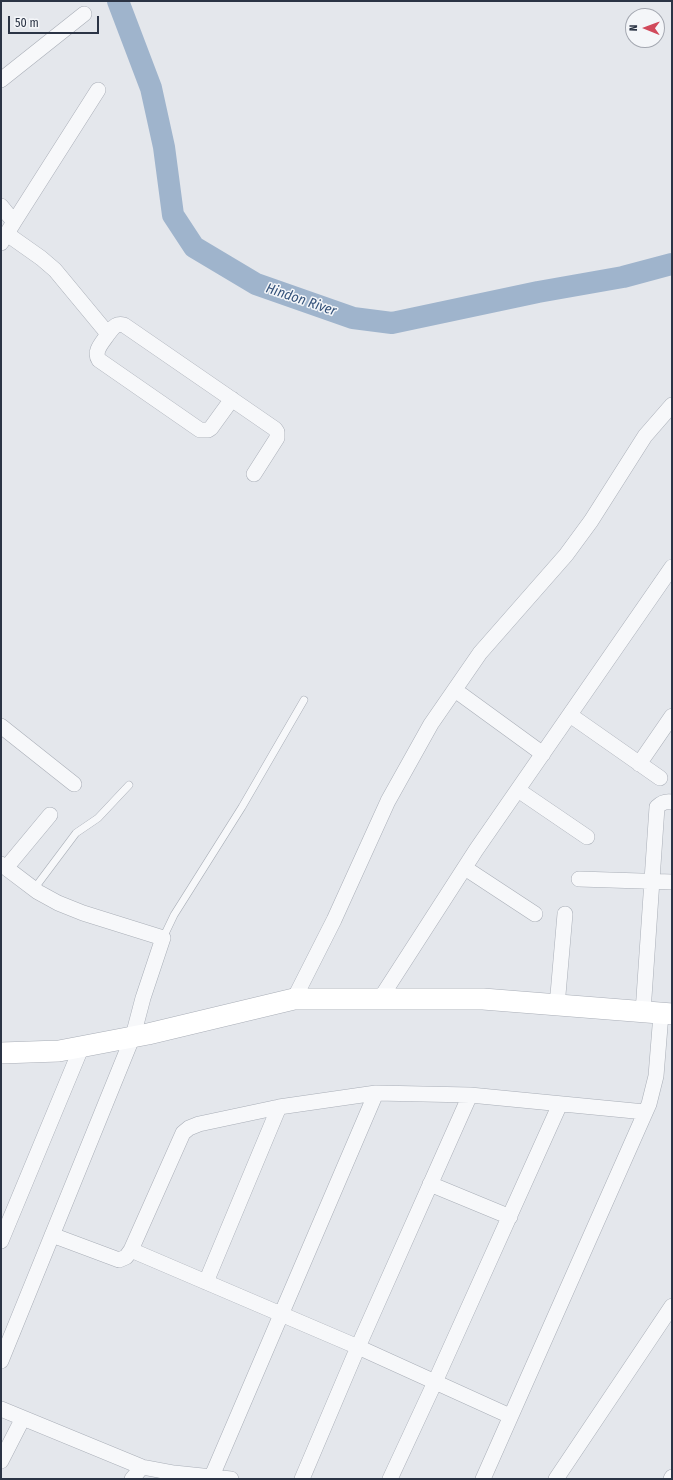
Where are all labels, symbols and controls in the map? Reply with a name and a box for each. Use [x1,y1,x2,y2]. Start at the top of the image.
scale bar [10,8,101,34]
north arrow [625,8,665,48]
text: 50 m [15,16,39,30]
text: N [627,24,640,31]
water label: Hindon River [264,280,338,320]

